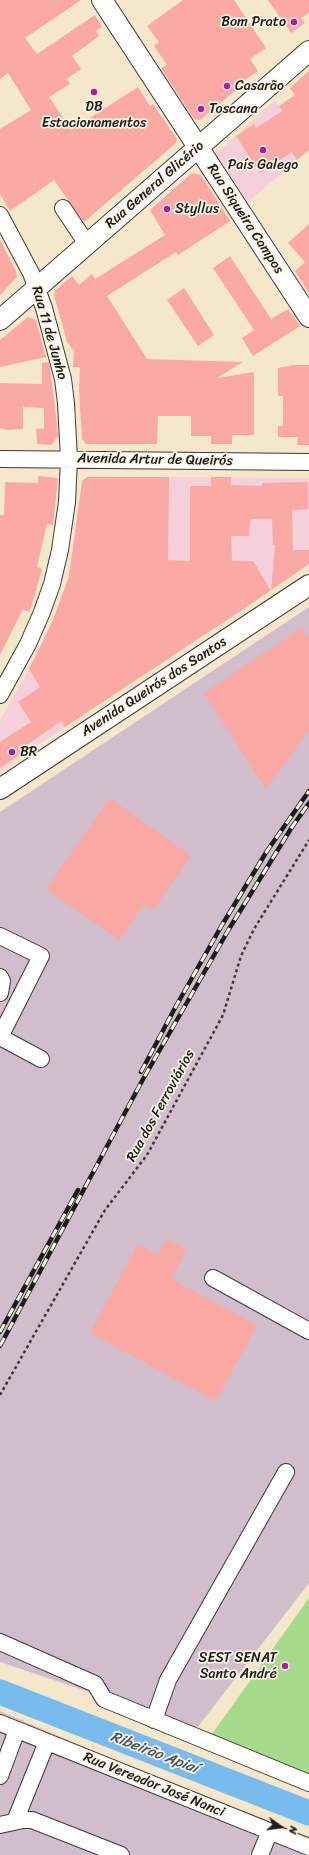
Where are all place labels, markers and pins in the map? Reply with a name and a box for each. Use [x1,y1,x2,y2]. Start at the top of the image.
place label: Bom Prato [221,14,286,30]
marker: Bom Prato [289,17,299,27]
place label: Casarão [235,78,284,94]
marker: Casarão [222,81,232,91]
marker: DB Estacionamentos [89,87,99,97]
place label: DB Estacionamentos [42,99,146,132]
place label: Toscana [209,101,258,117]
marker: Toscana [196,104,206,114]
marker: País Galego [258,145,268,155]
place label: País Galego [228,157,298,173]
place label: Styllus [175,201,219,217]
marker: Styllus [162,204,172,214]
place label: BR [20,744,37,760]
marker: BR [7,747,17,757]
place label: SEST SENAT Santo André [199,1650,277,1682]
marker: SEST SENAT Santo André [280,1661,290,1671]

